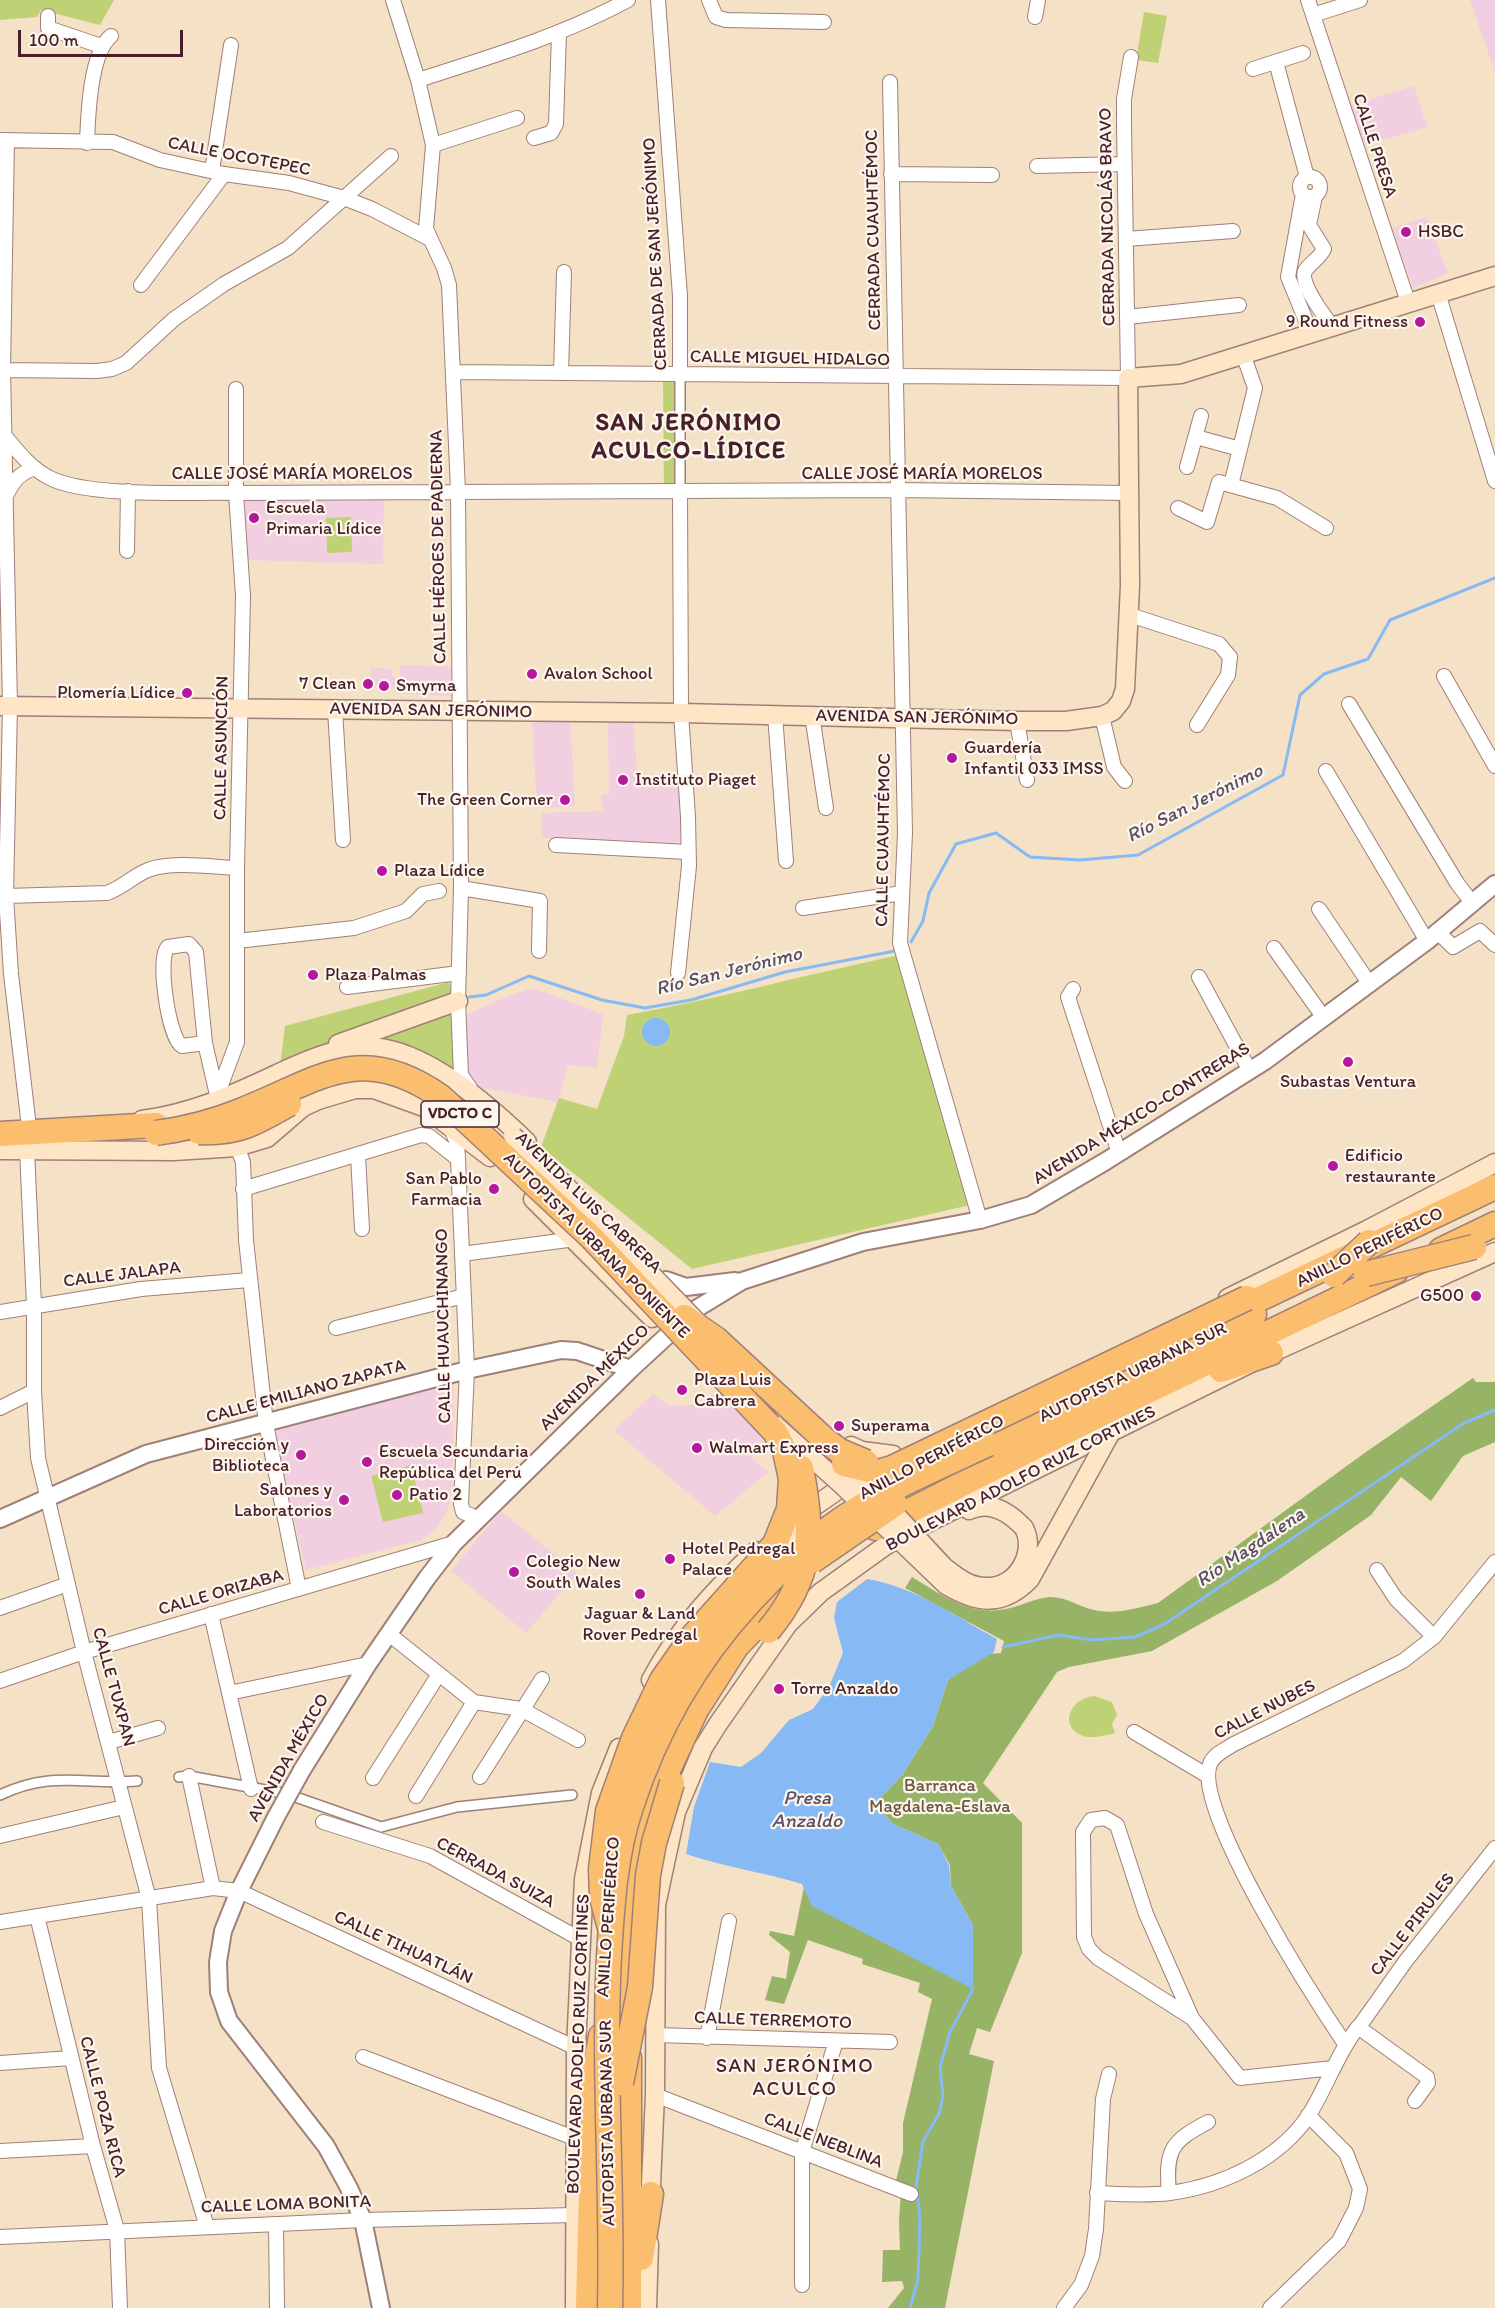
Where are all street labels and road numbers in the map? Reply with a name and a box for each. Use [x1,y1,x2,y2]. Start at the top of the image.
street label: CALLE PRESA [1347,91,1401,201]
street label: CERRADA NICOLÁS BRAVO [1095,107,1121,327]
street label: CERRADA CUAUHTÉMOC [861,129,887,331]
street label: CALLE OCOTEPEC [166,133,312,181]
street label: CERRADA DE SAN JERÓNIMO [639,137,673,371]
street label: CALLE MIGUEL HIDALGO [690,346,890,372]
street label: CALLE HÉROES DE PADIERNA [426,430,452,664]
street label: CALLE JOSÉ MARÍA MORELOS [171,463,413,485]
street label: CALLE JOSÉ MARÍA MORELOS [801,463,1043,485]
street label: CALLE ASUNCIÓN [210,676,234,820]
street label: AVENIDA SAN JERÓNIMO [329,698,533,724]
street label: AVENIDA SAN JERÓNIMO [815,705,1019,731]
street label: CALLE CUAUHTÉMOC [872,753,896,927]
street label: AVENIDA MÉXICO-CONTRERAS [1029,1038,1255,1190]
road number: VDCTO C [421,1101,499,1127]
street label: AVENIDA LUIS CABRERA [510,1127,666,1279]
street label: AUTOPISTA URBANA PONIENTE [498,1148,694,1344]
street label: ANILLO PERIFÉRICO [1293,1203,1447,1293]
street label: CALLE HUAUCHINANGO [431,1228,457,1424]
street label: CALLE JALAPA [62,1257,182,1293]
street label: AUTOPISTA URBANA SUR [1036,1318,1230,1428]
street label: AVENIDA MÉXICO [536,1320,654,1436]
street label: CALLE EMILIANO ZAPATA [204,1355,408,1429]
street label: BOULEVARD ADOLFO RUIZ CORTINES [882,1401,1160,1557]
street label: ANILLO PERIFÉRICO [856,1411,1008,1505]
street label: CALLE ORIZABA [156,1565,286,1621]
street label: CALLE TUXPAN [87,1625,139,1749]
street label: CALLE NUBES [1211,1675,1319,1745]
street label: AVENIDA MÉXICO [244,1690,334,1826]
street label: CERRADA SUIZA [432,1833,558,1913]
street label: ANILLO PERIFÉRICO [593,1836,625,1998]
street label: CALLE PIRULES [1366,1869,1460,1981]
street label: BOULEVARD ADOLFO RUIZ CORTINES [563,1894,595,2194]
street label: CALLE TIHUATLÁN [330,1906,476,1990]
street label: CALLE TERREMOTO [694,2007,852,2035]
street label: AUTOPISTA URBANA SUR [595,2020,621,2226]
street label: CALLE POZA RICA [74,2034,130,2180]
street label: CALLE NEBLINA [760,2108,886,2174]
street label: CALLE LOMA BONITA [200,2191,372,2219]

